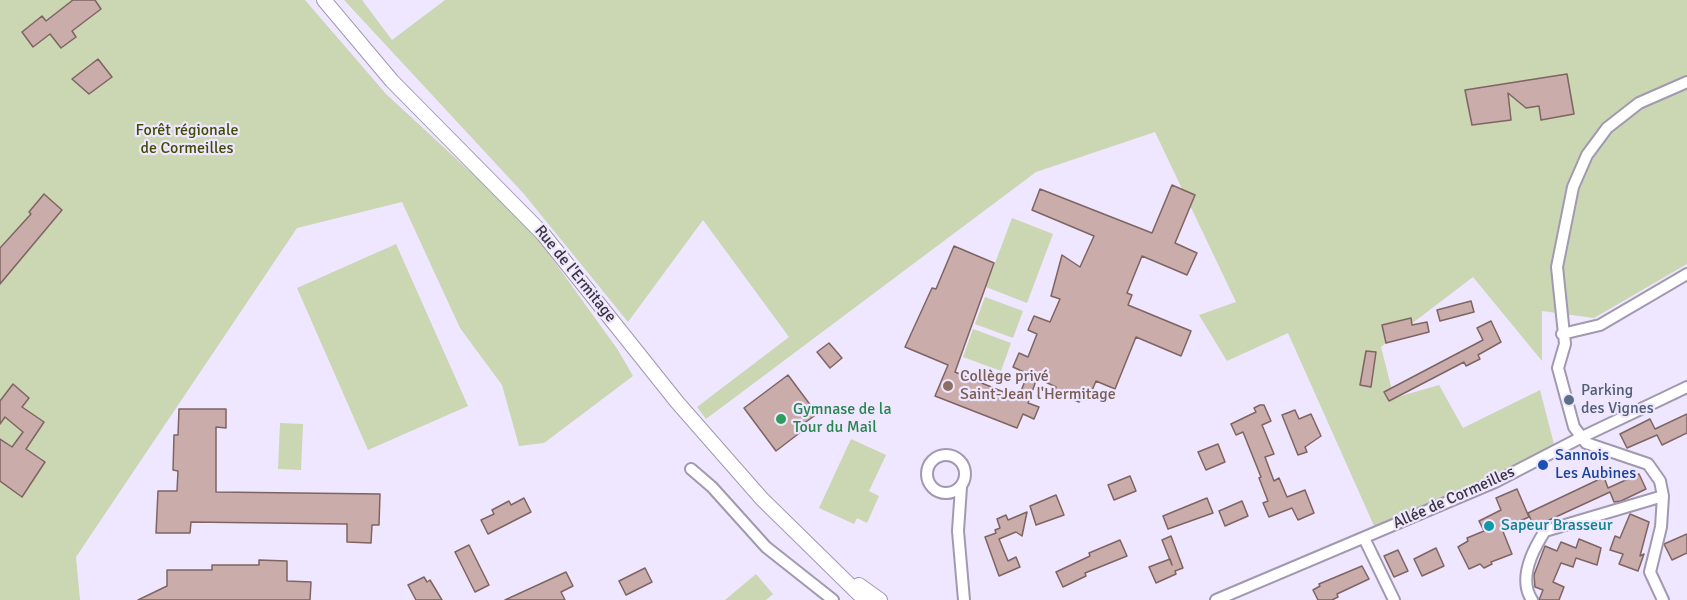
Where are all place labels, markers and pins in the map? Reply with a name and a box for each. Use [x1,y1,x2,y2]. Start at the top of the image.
place label: Collège privé Saint-Jean l'Hermitage [960,367,1116,405]
marker: Collège privé Saint-Jean l'Hermitage [941,379,955,393]
place label: Parking des Vignes [1581,381,1654,419]
marker: Parking des Vignes [1562,393,1576,407]
place label: Gymnase de la Tour du Mail [793,400,892,438]
marker: Gymnase de la Tour du Mail [774,412,788,426]
place label: Sannois Les Aubines [1555,446,1636,484]
marker: Sannois Les Aubines [1536,458,1550,472]
place label: Sapeur Brasseur [1501,516,1613,536]
marker: Sapeur Brasseur [1482,519,1496,533]

